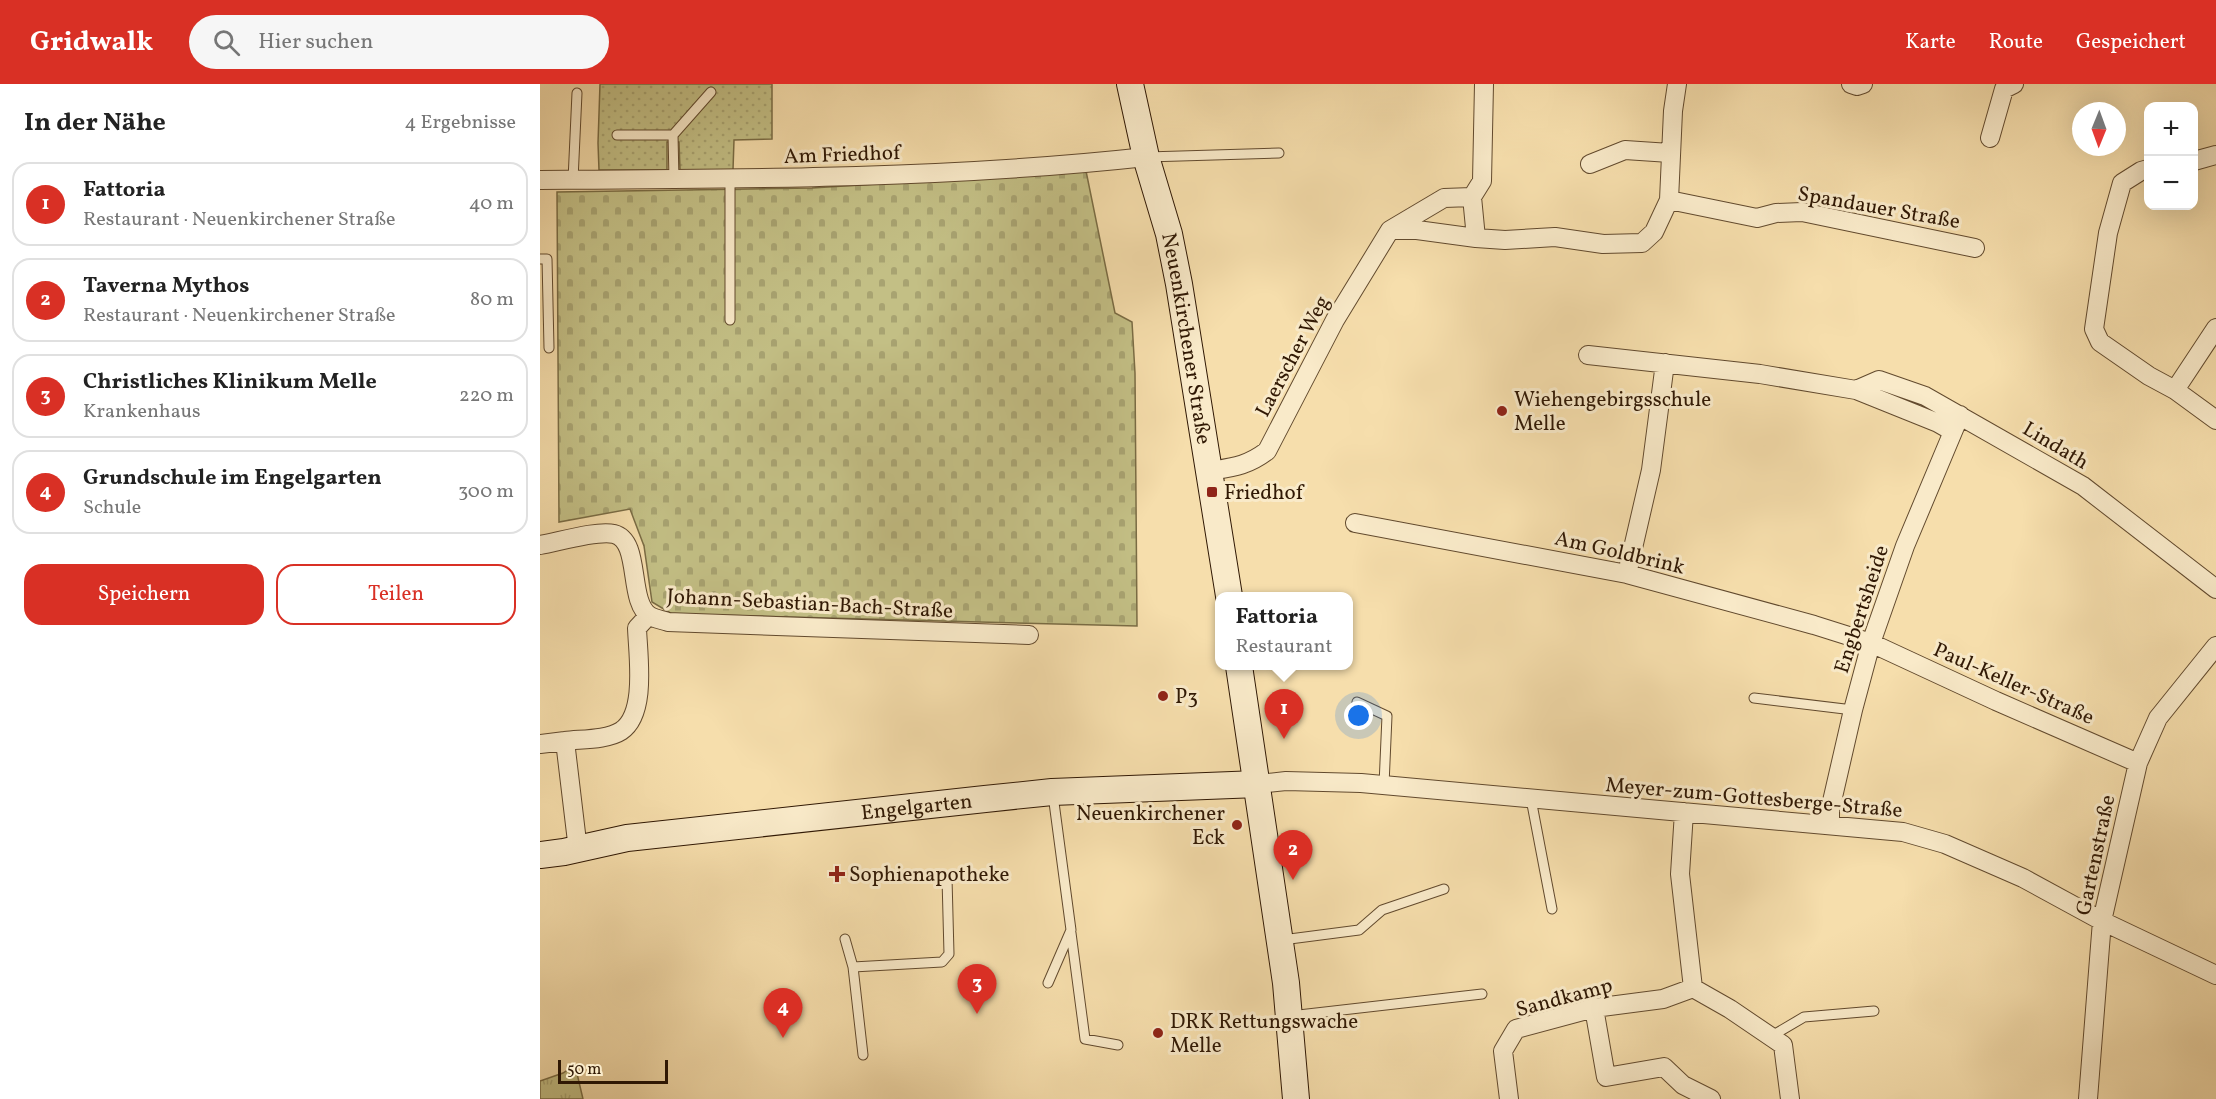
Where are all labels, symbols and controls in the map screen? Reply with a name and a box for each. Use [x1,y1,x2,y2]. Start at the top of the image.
search box [189,15,609,69]
text: Gridwalk [30,23,153,62]
icon: search [210,26,243,59]
text: Hier suchen [258,27,373,58]
text: Karte [1905,28,1956,57]
text: Route [1989,28,2043,57]
text: Gespeichert [2076,28,2186,57]
north arrow [2072,102,2126,156]
map controls [2144,102,2198,210]
button: + [2144,102,2198,156]
text: In der Nähe [24,105,166,141]
text: 4 Ergebnisse [404,109,516,137]
street label: Am Friedhof [783,139,903,172]
button: − [2144,156,2198,210]
text: Fattoria [83,175,166,206]
street label: Spandauer Straße [1795,180,1962,237]
text: 1 [41,190,50,218]
text: 40 m [469,190,514,218]
text: Restaurant · Neuenkirchener Straße [83,206,396,234]
street label: Neuenkirchener Straße [1153,230,1217,447]
text: Taverna Mythos [83,271,249,302]
text: 2 [40,286,51,314]
text: 80 m [470,286,514,314]
street label: Laerscher Weg [1249,291,1338,423]
text: Restaurant · Neuenkirchener Straße [83,302,396,330]
text: Christliches Klinikum Melle [83,367,377,398]
text: 3 [40,382,51,410]
text: 220 m [459,382,514,410]
place label: Wiehengebirgsschule Melle [1514,386,1711,439]
text: Krankenhaus [83,398,201,426]
marker: Wiehengebirgsschule Melle [1495,404,1509,418]
street label: Lindath [2017,415,2094,477]
text: Grundschule im Engelgarten [83,463,382,494]
text: 4 [39,478,52,506]
text: 300 m [458,478,514,506]
place label: Friedhof [1224,479,1305,508]
marker: Friedhof [1205,485,1219,499]
text: Schule [83,494,141,522]
street label: Am Goldbrink [1552,524,1688,583]
street label: Engbertsheide [1828,542,1897,677]
button: Speichern [24,564,264,625]
button: Teilen [276,564,516,625]
street label: Johann-Sebastian-Bach-Straße [666,583,954,626]
popup [1215,592,1353,670]
text: Fattoria [1236,602,1318,633]
text: Restaurant [1236,633,1332,661]
street label: Paul-Keller-Straße [1928,636,2098,733]
place label: P3 [1175,683,1198,712]
marker: P3 [1156,689,1170,703]
pin: 1 [1264,690,1304,739]
your location [1344,701,1373,730]
street label: Meyer-zum-Gottesberge-Straße [1604,771,1904,826]
street label: Engelgarten [860,787,974,828]
street label: Gartenstraße [2070,792,2123,918]
place label: Neuenkirchener Eck [1076,800,1226,853]
marker: Neuenkirchener Eck [1230,818,1244,832]
pin: 2 [1274,830,1312,880]
place label: Sophienapotheke [849,861,1010,890]
marker: Sophienapotheke [830,867,844,881]
pin: 3 [958,964,996,1014]
street label: Sandkamp [1513,972,1616,1025]
pin: 4 [764,988,802,1038]
place label: DRK Rettungswache Melle [1170,1008,1358,1061]
marker: DRK Rettungswache Melle [1151,1026,1165,1040]
scale bar [558,1057,668,1084]
text: 50 m [567,1059,601,1081]

